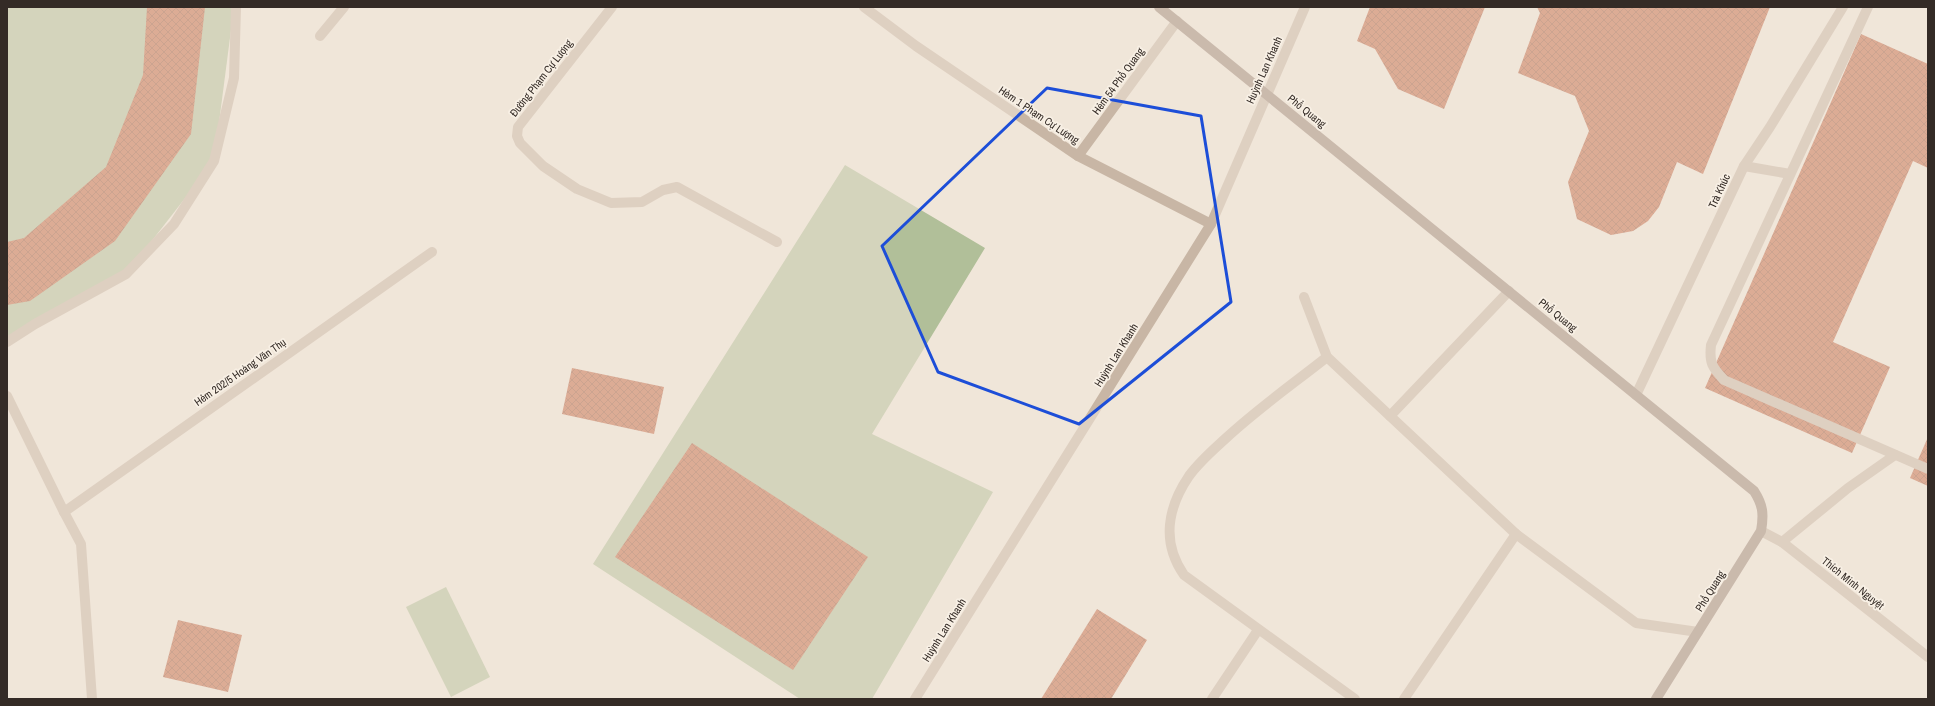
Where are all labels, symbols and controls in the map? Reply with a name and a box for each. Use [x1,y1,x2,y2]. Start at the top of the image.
street label: Huỳnh Lan Khanh [1243,34,1285,106]
street label: Đường Phạm Cự Lượng [506,37,576,119]
street label: Hẻm 54 Phổ Quang [1089,45,1147,117]
street label: Hẻm 1 Phạm Cự Lượng [996,83,1082,147]
street label: Phổ Quang [1285,91,1329,131]
street label: Trà Khúc [1705,171,1733,210]
street label: Phổ Quang [1536,295,1580,335]
street label: Huỳnh Lan Khanh [1091,321,1141,389]
street label: Hẻm 202/5 Hoàng Văn Thụ [191,335,289,409]
street label: Thích Minh Nguyệt [1819,554,1887,613]
street label: Phổ Quang [1692,568,1728,614]
street label: Huỳnh Lan Khanh [919,596,969,664]

